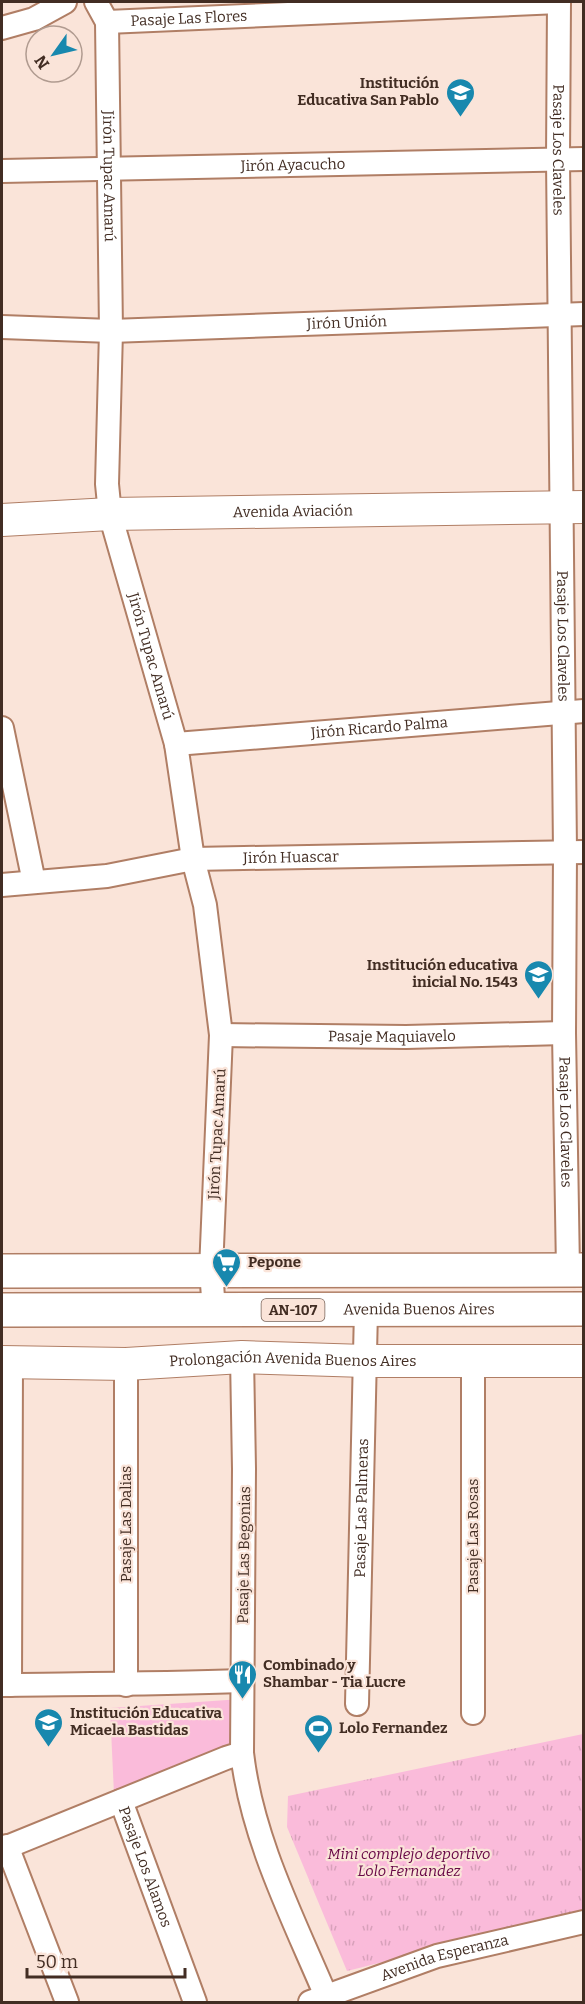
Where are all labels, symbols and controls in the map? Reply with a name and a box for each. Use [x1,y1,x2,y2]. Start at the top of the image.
street label: Pasaje Las Flores [130,7,248,30]
north arrow [24,24,84,84]
text: N [31,52,53,73]
place label: Institución Educativa San Pablo [297,74,439,109]
school or university icon: Institución Educativa San Pablo [444,76,476,118]
street label: Pasaje Los Claveles [549,84,568,216]
street label: Jirón Tupac Amarú [99,109,119,242]
street label: Jirón Ayacucho [239,155,345,175]
street label: Jirón Unión [305,312,388,333]
street label: Avenida Aviación [233,501,353,521]
street label: Pasaje Los Claveles [553,570,572,702]
street label: Jirón Tupac Amarú [124,590,178,722]
street label: Jirón Ricardo Palma [309,713,448,742]
street label: Jirón Huascar [242,847,339,867]
place label: Institución educativa inicial No. 1543 [367,956,519,991]
school or university icon: Institución educativa inicial No. 1543 [523,958,555,1000]
street label: Pasaje Maquiavelo [328,1027,456,1046]
street label: Pasaje Los Claveles [555,1056,576,1188]
street label: Jirón Tupac Amarú [205,1068,229,1201]
supermarket icon: Pepone [211,1246,243,1288]
place label: Pepone [248,1253,301,1271]
road number: AN-107 [262,1299,324,1321]
street label: Avenida Buenos Aires [343,1300,495,1318]
street label: Prolongación Avenida Buenos Aires [169,1348,416,1370]
street label: Pasaje Las Palmeras [351,1438,372,1578]
street label: Pasaje Las Dalias [117,1466,135,1582]
street label: Pasaje Las Rosas [464,1479,482,1593]
street label: Pasaje Las Begonias [234,1486,254,1624]
place label: Combinado y Shambar - Tia Lucre [263,1656,406,1691]
restaurant icon: Combinado y Shambar - Tia Lucre [226,1658,258,1700]
place label: Institución Educativa Micaela Bastidas [70,1704,223,1739]
school or university icon: Institución Educativa Micaela Bastidas [33,1706,65,1748]
sports icon: Lolo Fernandez [302,1712,334,1754]
place label: Lolo Fernandez [339,1719,448,1737]
street label: Pasaje Los Alamos [115,1804,176,1930]
park label: Mini complejo deportivo Lolo Fernandez [328,1845,490,1880]
street label: Avenida Esperanza [378,1931,510,1985]
scale bar [27,1941,184,1979]
text: 50 m [36,1951,78,1973]

